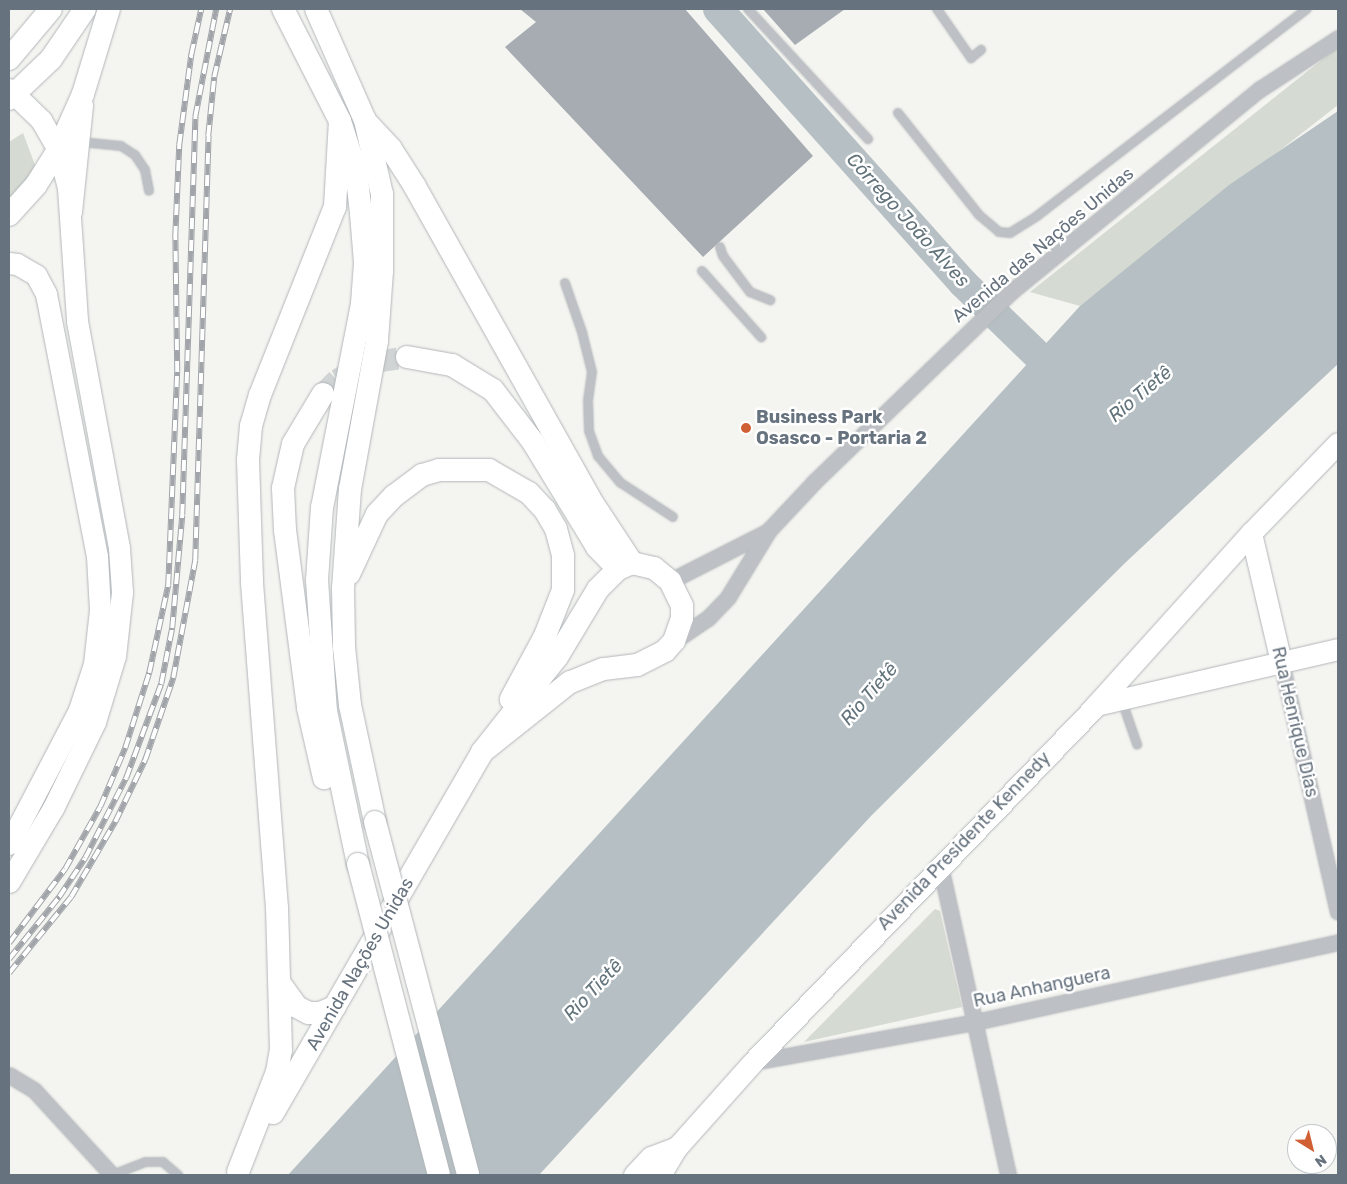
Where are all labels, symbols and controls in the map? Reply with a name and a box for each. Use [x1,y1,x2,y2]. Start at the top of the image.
water label: Córrego João Alves [842,148,974,292]
street label: Avenida das Nações Unidas [948,163,1138,327]
water label: Rio Tietê [1103,361,1177,427]
place label: Business Park Osasco - Portaria 2 [756,407,927,449]
marker: Business Park Osasco - Portaria 2 [740,422,752,434]
street label: Rua Henrique Dias [1267,645,1323,799]
water label: Rio Tietê [835,658,903,730]
street label: Avenida Presidente Kennedy [873,747,1055,935]
street label: Avenida Nações Unidas [302,874,418,1054]
water label: Rio Tietê [559,954,627,1026]
street label: Rua Anhanguera [971,962,1113,1012]
north arrow [1287,1124,1337,1174]
text: N [1311,1151,1330,1171]

